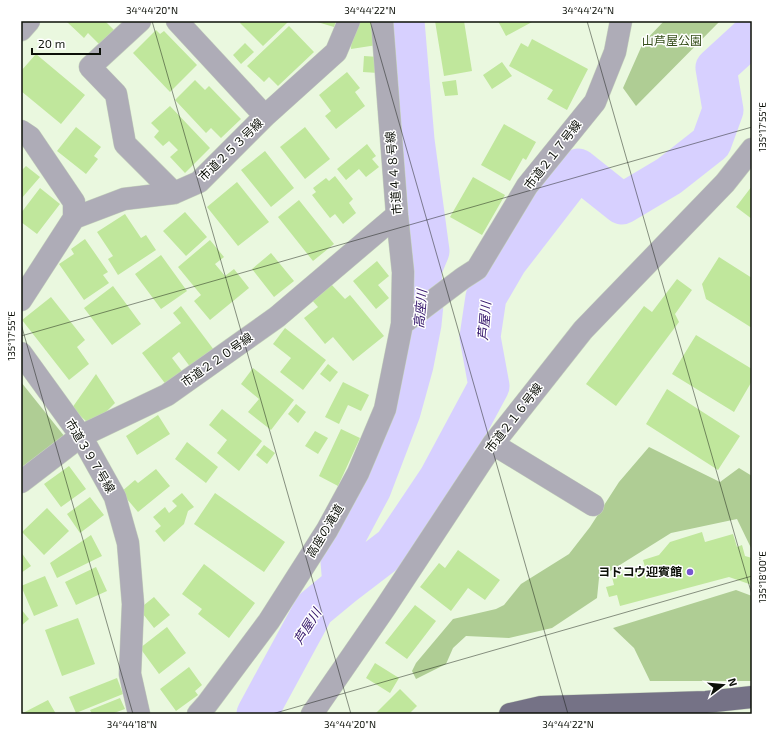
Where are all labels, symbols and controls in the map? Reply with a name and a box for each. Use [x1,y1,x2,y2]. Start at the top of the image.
text: 34°44'20"N [126,4,178,16]
text: 34°44'22"N [344,4,396,16]
text: 34°44'24"N [562,4,614,16]
scale bar [32,30,100,56]
park label: 山芦屋公園 [642,33,702,47]
text: 20 m [38,36,65,50]
text: 135°17'55"E [756,102,768,152]
street label: 市道２５３号線 [195,115,265,183]
street label: 市道２１７号線 [521,117,584,192]
street label: 市道４４８号線 [382,131,404,216]
water label: 高座川 [410,287,430,329]
water label: 芦屋川 [474,299,494,341]
text: 135°17'55"E [5,311,17,361]
street label: 市道２２０号線 [178,329,255,389]
street label: 市道２１６号線 [482,380,545,455]
street label: 市道３９７号線 [63,416,118,495]
street label: 高座の滝道 [303,501,346,560]
text: 135°18'00"E [756,551,768,603]
place label: ヨドコウ迎賓館 [598,564,682,578]
marker: ヨドコウ迎賓館 [685,567,695,577]
water label: 芦屋川 [290,604,325,647]
north arrow [703,665,743,705]
text: N [726,676,740,688]
text: 34°44'18"N [107,718,157,730]
text: 34°44'20"N [324,718,376,730]
text: 34°44'22"N [542,718,594,730]

